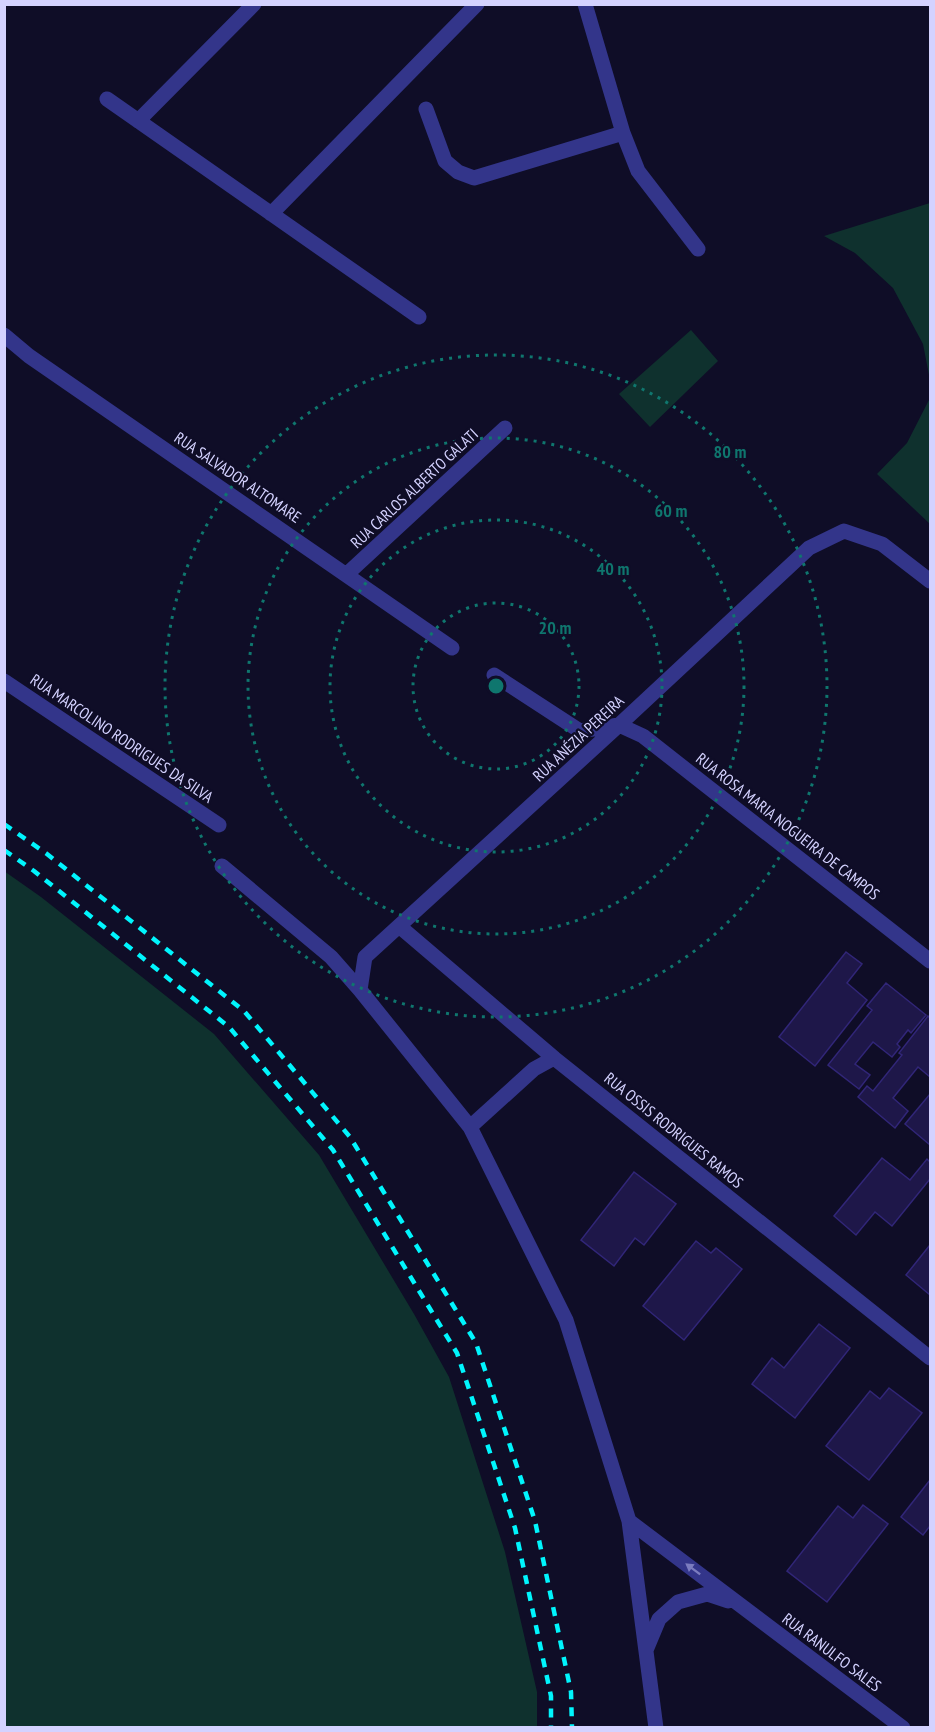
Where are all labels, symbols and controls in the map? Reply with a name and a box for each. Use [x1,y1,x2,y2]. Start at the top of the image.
street label: RUA CARLOS ALBERTO GALATI [346,424,482,552]
street label: RUA SALVADOR ALTOMARE [171,427,305,527]
text: 80 m [714,440,746,463]
text: 60 m [655,499,687,522]
text: 40 m [597,557,629,580]
text: 20 m [539,616,571,639]
street label: RUA MARCOLINO RODRIGUES DA SILVA [27,669,218,807]
centre of rings [486,676,506,696]
street label: RUA ANÉZIA PEREIRA [528,690,628,785]
street label: RUA ROSA MARIA NOGUEIRA DE CAMPOS [692,748,884,904]
street label: RUA OSSIS RODRIGUES RAMOS [601,1068,748,1192]
one-way arrow [685,1563,701,1575]
street label: RUA RANULFO SALES [779,1608,885,1696]

